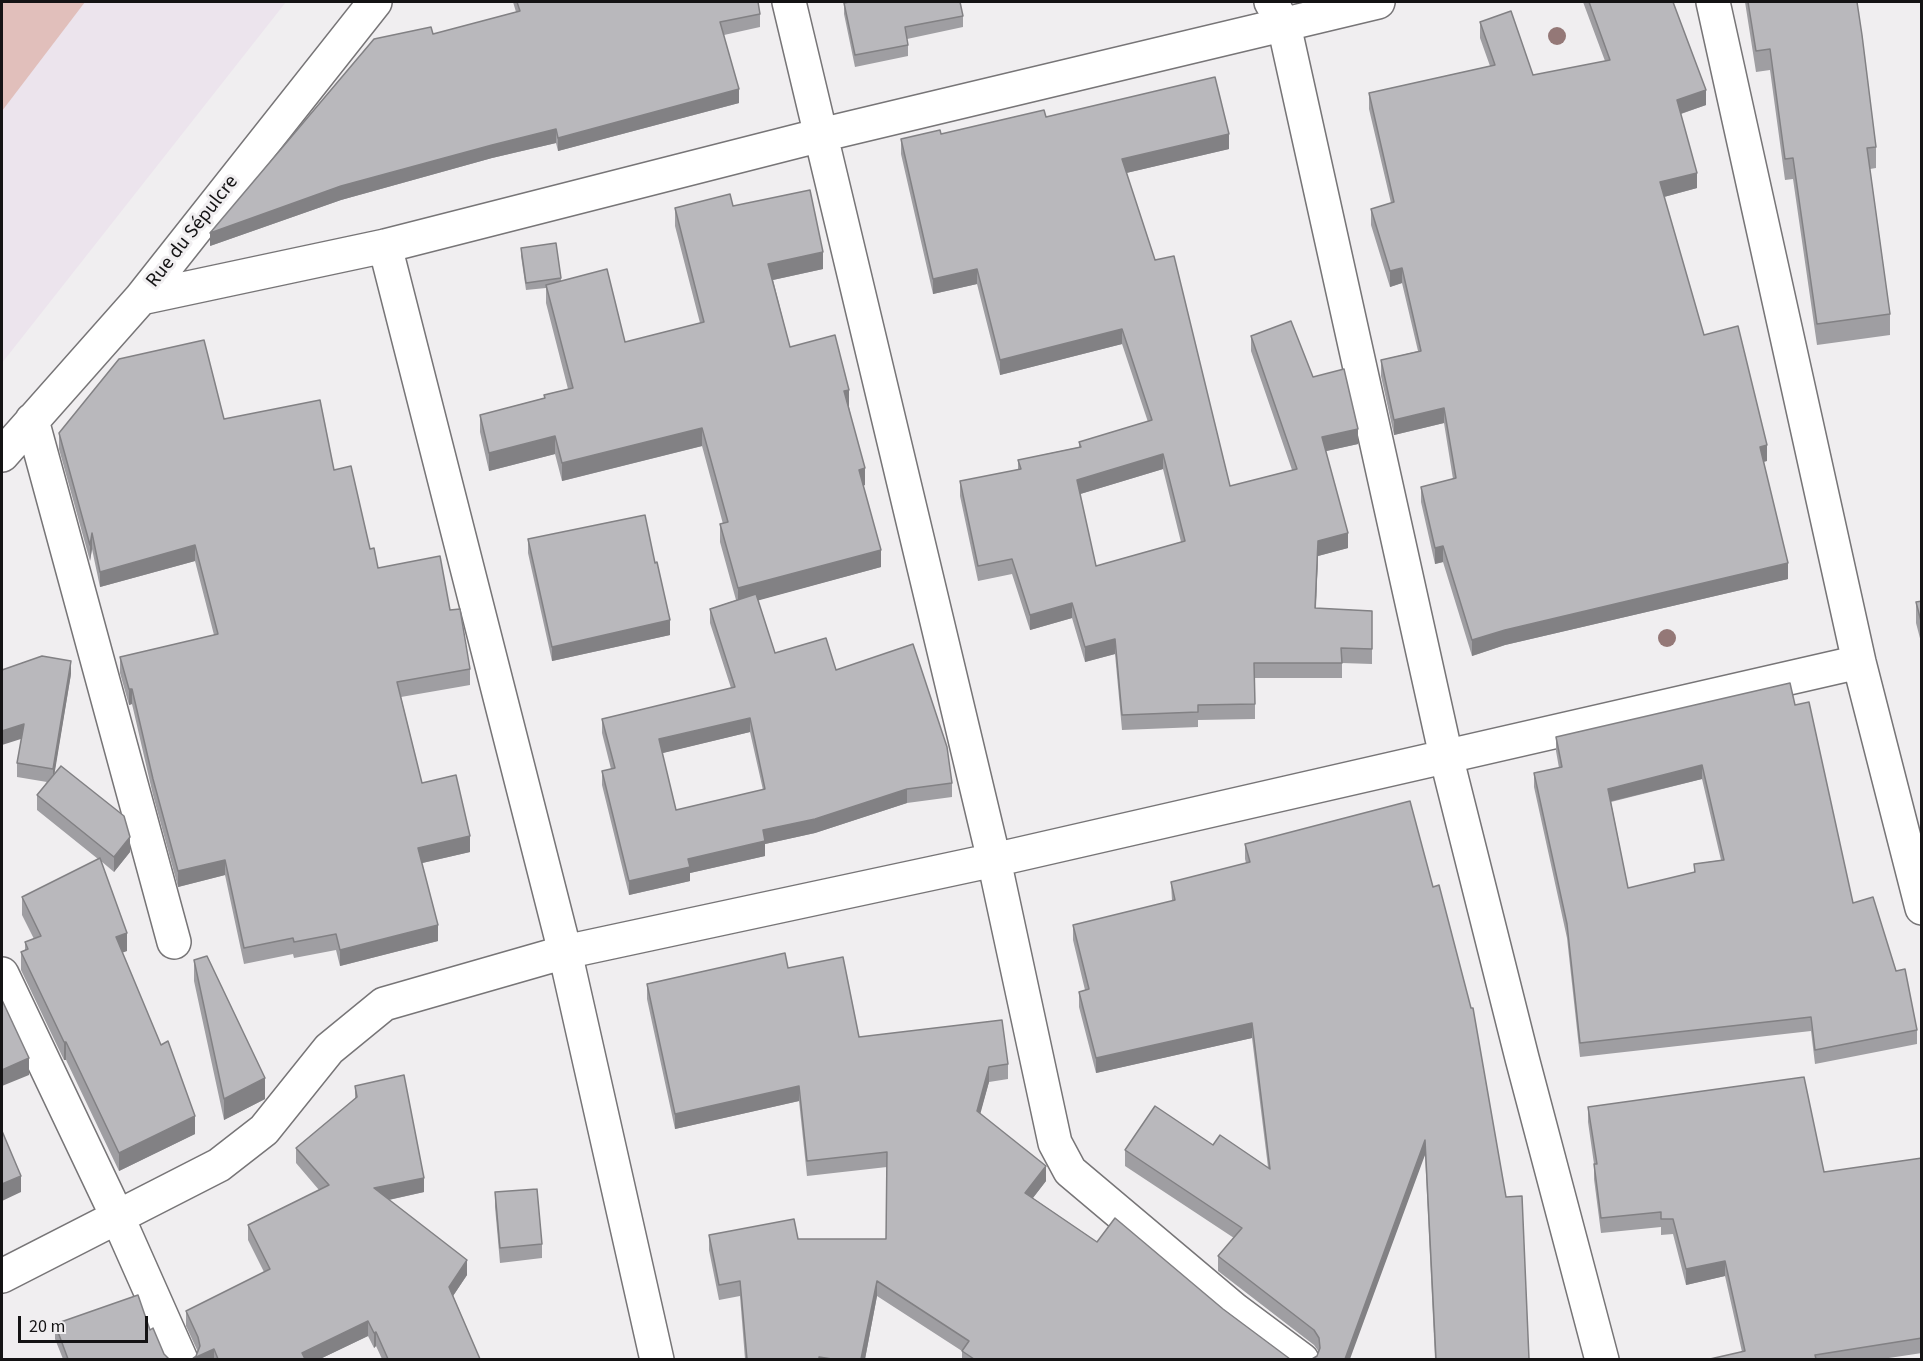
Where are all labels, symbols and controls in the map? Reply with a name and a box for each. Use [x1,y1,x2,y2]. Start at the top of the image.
street label: Rue du Sépulcre [142,171,244,293]
scale bar [21,1304,152,1342]
text: 20 m [29,1314,65,1339]

